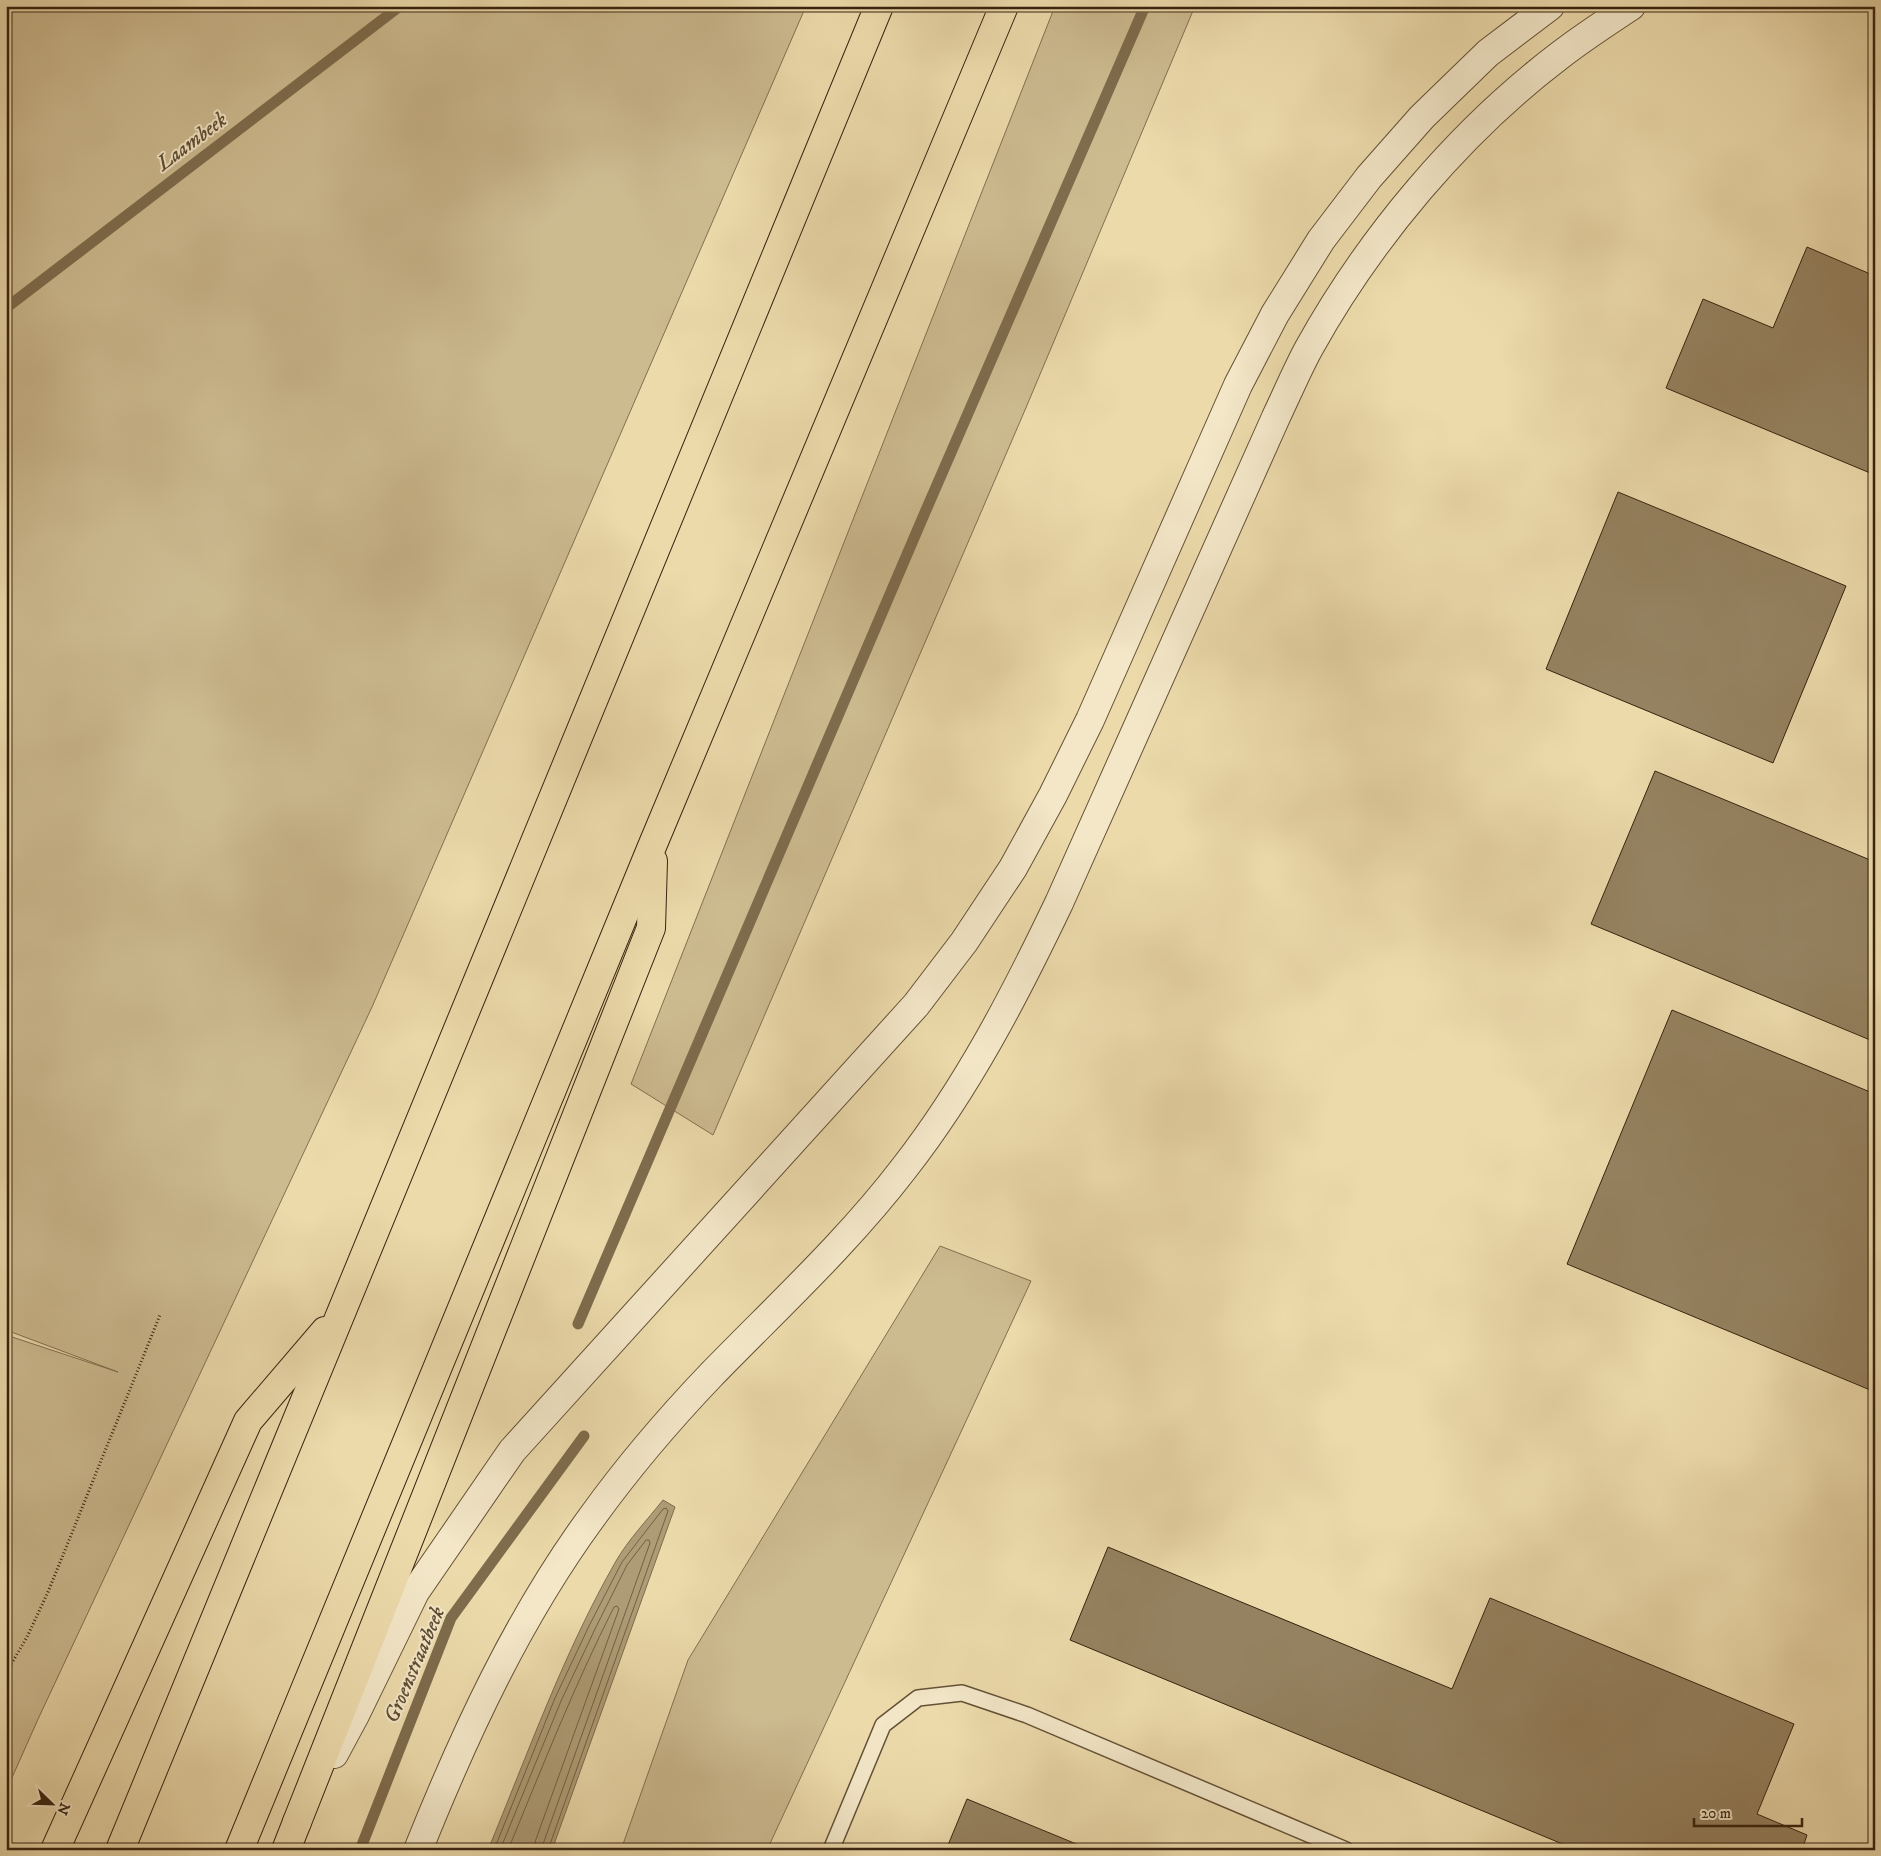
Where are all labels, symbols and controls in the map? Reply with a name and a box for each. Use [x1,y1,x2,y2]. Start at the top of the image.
water label: Laambeek [151,107,233,178]
water label: Groenstraatbeek [379,1603,451,1727]
north arrow [28,1778,78,1828]
scale bar [1694,1796,1801,1828]
text: N [52,1800,74,1818]
text: 20 m [1701,1804,1731,1823]

